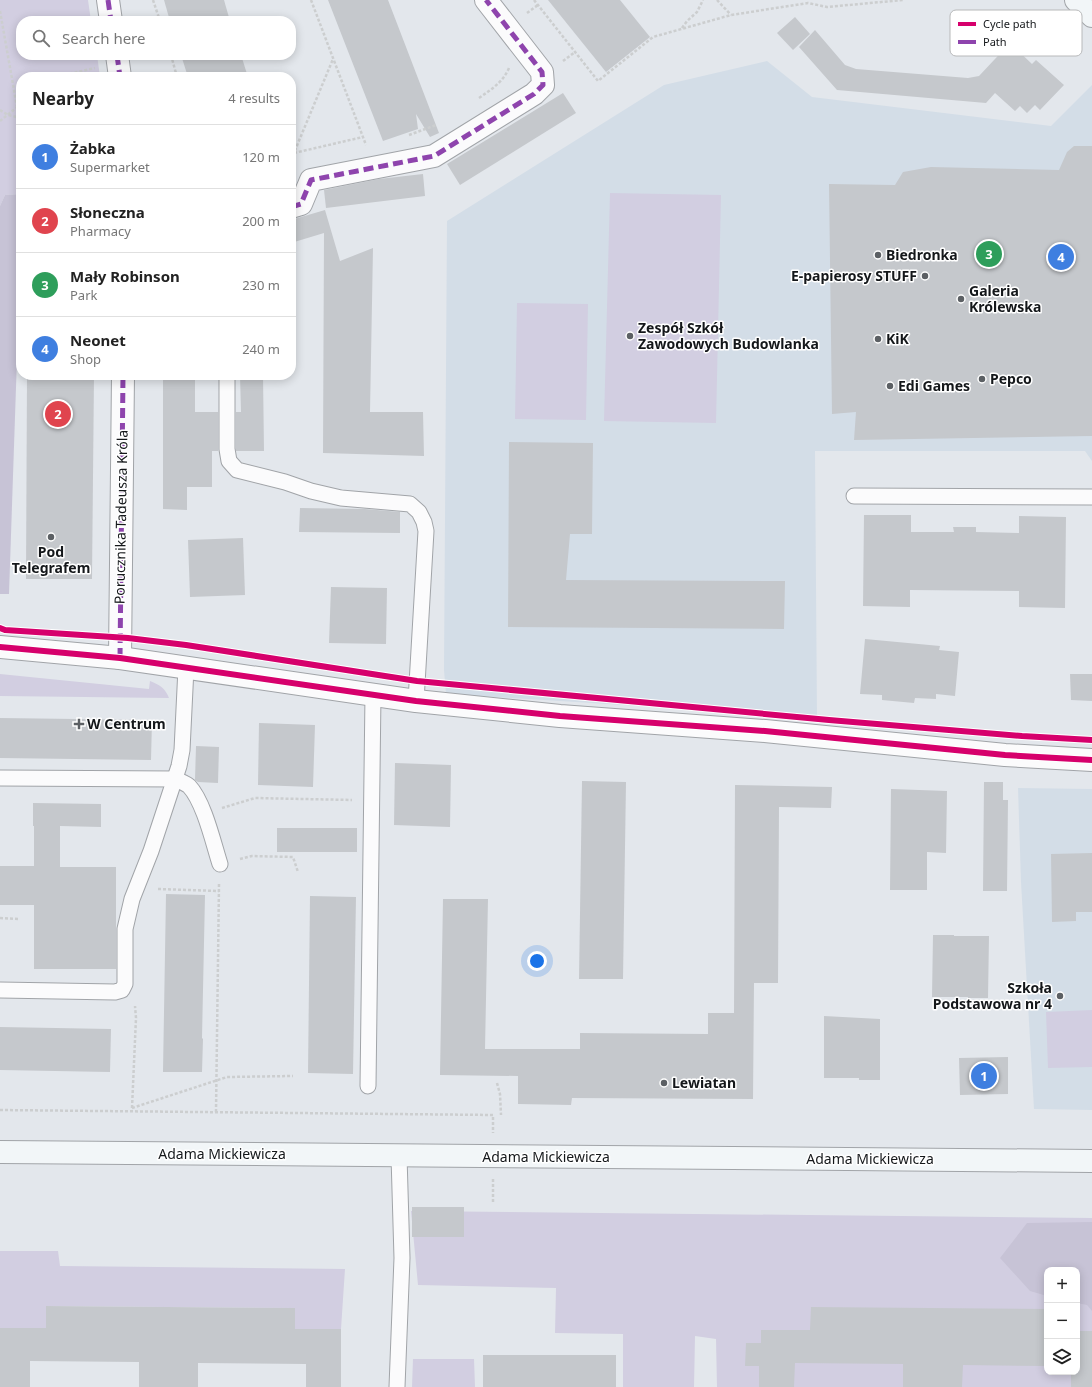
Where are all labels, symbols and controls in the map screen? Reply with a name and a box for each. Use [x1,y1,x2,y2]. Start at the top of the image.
legend [950,10,1082,56]
search box [16,16,296,60]
text: Cycle path [983,16,1036,31]
icon: search [30,27,52,49]
text: Search here [62,28,145,48]
text: Path [983,34,1007,49]
text: Nearby [32,87,94,110]
text: 4 results [228,89,280,107]
text: Żabka [70,138,115,158]
text: 1 [41,148,49,166]
text: 120 m [242,148,280,166]
text: Supermarket [70,158,150,176]
text: Słoneczna [70,202,145,222]
text: 2 [41,212,49,230]
text: 200 m [242,212,280,230]
text: Pharmacy [70,222,131,240]
pin: 3 [976,239,1002,269]
pin: 4 [1048,242,1074,272]
place label: Biedronka [886,245,958,264]
marker: Biedronka [873,250,883,260]
text: Mały Robinson [70,266,180,286]
place label: E-papierosy STUFF [791,266,917,285]
marker: E-papierosy STUFF [920,271,930,281]
text: 3 [41,276,49,294]
text: 230 m [242,276,280,294]
place label: Galeria Królewska [969,281,1041,316]
text: Park [70,286,97,304]
marker: Galeria Królewska [956,294,966,304]
place label: Zespół Szkół Zawodowych Budowlanka [638,318,819,353]
place label: KiK [886,329,909,348]
text: Neonet [70,330,126,350]
marker: Zespół Szkół Zawodowych Budowlanka [625,331,635,341]
marker: KiK [873,334,883,344]
text: 4 [41,340,49,358]
text: 240 m [242,340,280,358]
text: Shop [70,350,101,368]
place label: Pepco [990,369,1032,388]
marker: Pepco [977,374,987,384]
place label: Edi Games [898,376,970,395]
marker: Edi Games [885,381,895,391]
pin: 2 [45,399,71,429]
street label: Porucznika Tadeusza Króla [109,430,132,604]
marker: Pod Telegrafem [46,532,56,542]
place label: Pod Telegrafem [12,542,90,577]
place label: W Centrum [87,714,166,733]
marker: W Centrum [74,719,84,729]
your location [527,951,547,971]
place label: Szkoła Podstawowa nr 4 [933,978,1052,1013]
marker: Szkoła Podstawowa nr 4 [1055,991,1065,1001]
pin: 1 [971,1061,997,1091]
place label: Lewiatan [672,1073,736,1092]
marker: Lewiatan [659,1078,669,1088]
street label: Adama Mickiewicza [158,1144,286,1163]
street label: Adama Mickiewicza [482,1147,610,1166]
street label: Adama Mickiewicza [806,1149,934,1168]
map controls [1044,1267,1080,1375]
button: + [1044,1267,1080,1303]
button: − [1044,1303,1080,1339]
button: layers [1044,1339,1080,1375]

